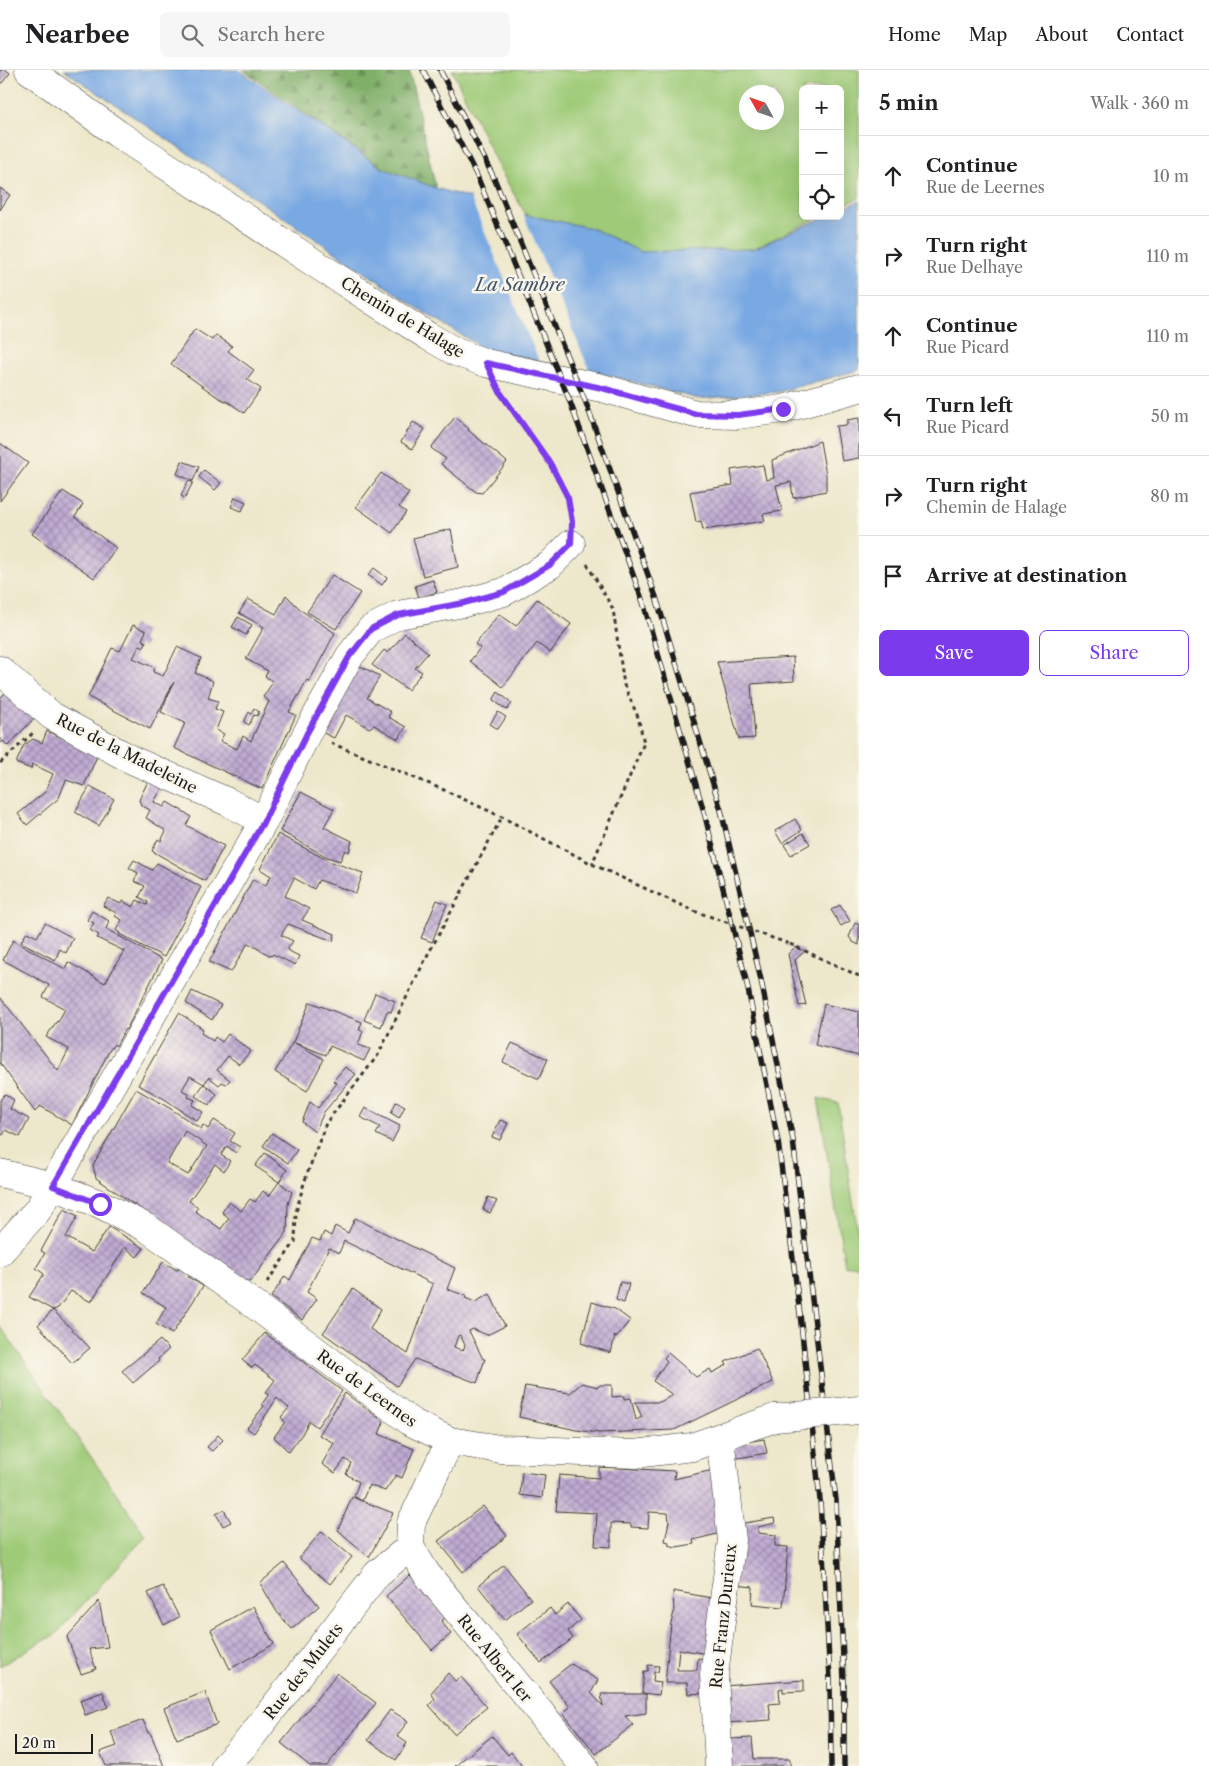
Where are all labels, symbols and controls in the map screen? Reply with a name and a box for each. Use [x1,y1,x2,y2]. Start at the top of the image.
search box [160,12,510,57]
text: Nearbee [25,20,130,49]
icon: search [178,21,206,49]
text: Search here [218,23,325,46]
text: Home [888,24,941,46]
text: Map [969,24,1007,46]
text: About [1035,24,1088,46]
text: Contact [1116,24,1184,46]
north arrow [739,85,784,130]
map controls [799,85,844,220]
button: + [799,85,844,130]
text: 5 min [879,90,939,115]
text: Walk · 360 m [1090,93,1189,113]
button: − [799,130,844,175]
text: Continue [926,154,1018,177]
icon: ahead [879,162,907,190]
text: 10 m [1153,166,1189,186]
button: locate [799,175,844,220]
text: Rue de Leernes [926,177,1045,197]
text: Turn right [926,234,1027,257]
icon: right [879,242,907,270]
text: 110 m [1146,246,1189,266]
text: Rue Delhaye [926,257,1023,277]
street label: Chemin de Halage [337,272,469,362]
water label: La Sambre [473,274,566,296]
text: Continue [926,314,1018,337]
icon: ahead [879,322,907,350]
text: 110 m [1146,326,1189,346]
text: Rue Picard [926,337,1009,357]
text: Turn left [926,394,1013,417]
route end [772,398,795,421]
icon: left [879,402,907,430]
text: 50 m [1151,406,1189,426]
text: Rue Picard [926,417,1009,437]
text: Turn right [926,474,1027,497]
icon: right [879,482,907,510]
text: 80 m [1150,486,1189,506]
text: Chemin de Halage [926,497,1067,517]
icon: arrive [879,562,907,590]
text: Arrive at destination [926,564,1127,587]
button: Save [879,630,1029,676]
button: Share [1039,630,1189,676]
street label: Rue de la Madeleine [53,709,201,797]
route start [89,1193,112,1216]
street label: Rue de Leernes [313,1345,421,1431]
street label: Rue Franz Durieux [705,1542,741,1689]
street label: Rue Albert Ier [453,1610,537,1706]
street label: Rue des Mulets [259,1619,347,1723]
scale bar [15,1731,92,1754]
text: 20 m [22,1734,56,1752]

